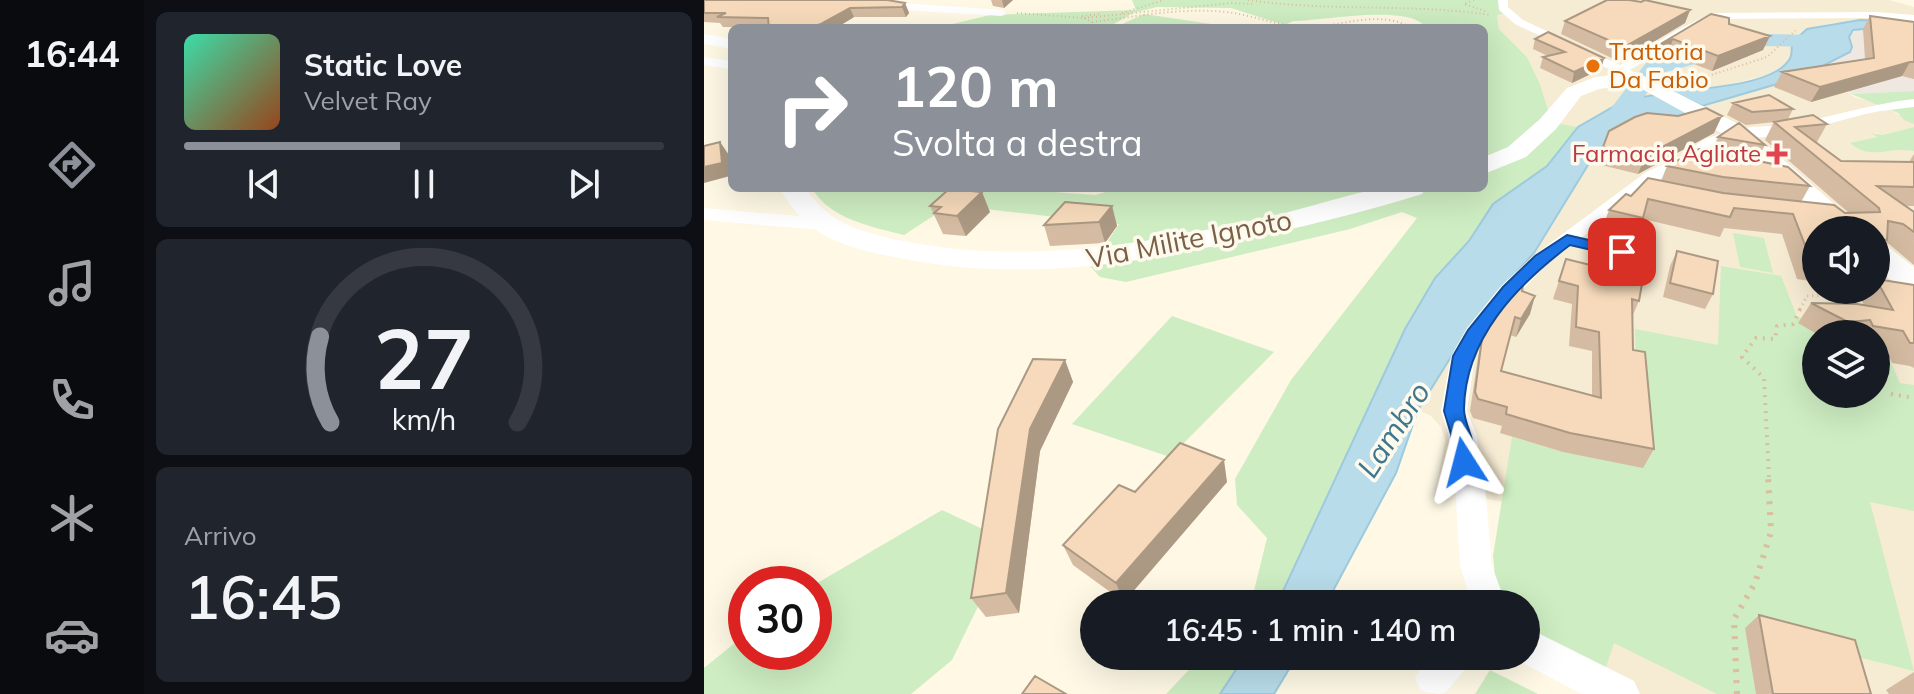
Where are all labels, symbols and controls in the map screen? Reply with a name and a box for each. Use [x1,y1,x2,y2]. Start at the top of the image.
text: 16:44 [24,31,120,76]
place label: Trattoria Da Fabio [1609,36,1709,94]
text: Static Love [304,46,462,84]
text: 120 m [892,51,1059,121]
icon: right [760,56,864,160]
marker: Trattoria Da Fabio [1584,57,1602,75]
text: Velvet Ray [304,84,432,117]
text: Svolta a destra [892,120,1143,165]
icon: directions [44,137,100,193]
place label: Farmacia Agliate [1572,138,1761,168]
marker: Farmacia Agliate [1768,145,1786,163]
icon: previous [242,162,286,206]
icon: pause [402,162,446,206]
icon: next [562,162,606,206]
street label: Via Milite Ignoto [1083,201,1295,276]
map controls [1802,216,1890,408]
button: sound [1802,216,1890,304]
pin [1588,218,1656,286]
icon: arrive [1600,230,1644,274]
icon: music [44,255,100,311]
text: 27 [374,305,474,410]
button: layers [1802,320,1890,408]
icon: phone [44,372,100,428]
water label: Lambro [1348,374,1438,484]
text: km/h [392,401,456,437]
position arrow [1422,420,1506,504]
icon: climate [44,490,100,546]
text: Arrivo [184,519,257,552]
text: 16:45 [184,559,342,634]
speed limit sign: 30 [728,566,832,670]
icon: car [44,607,100,663]
text: 16:45 · 1 min · 140 m [1164,611,1456,649]

